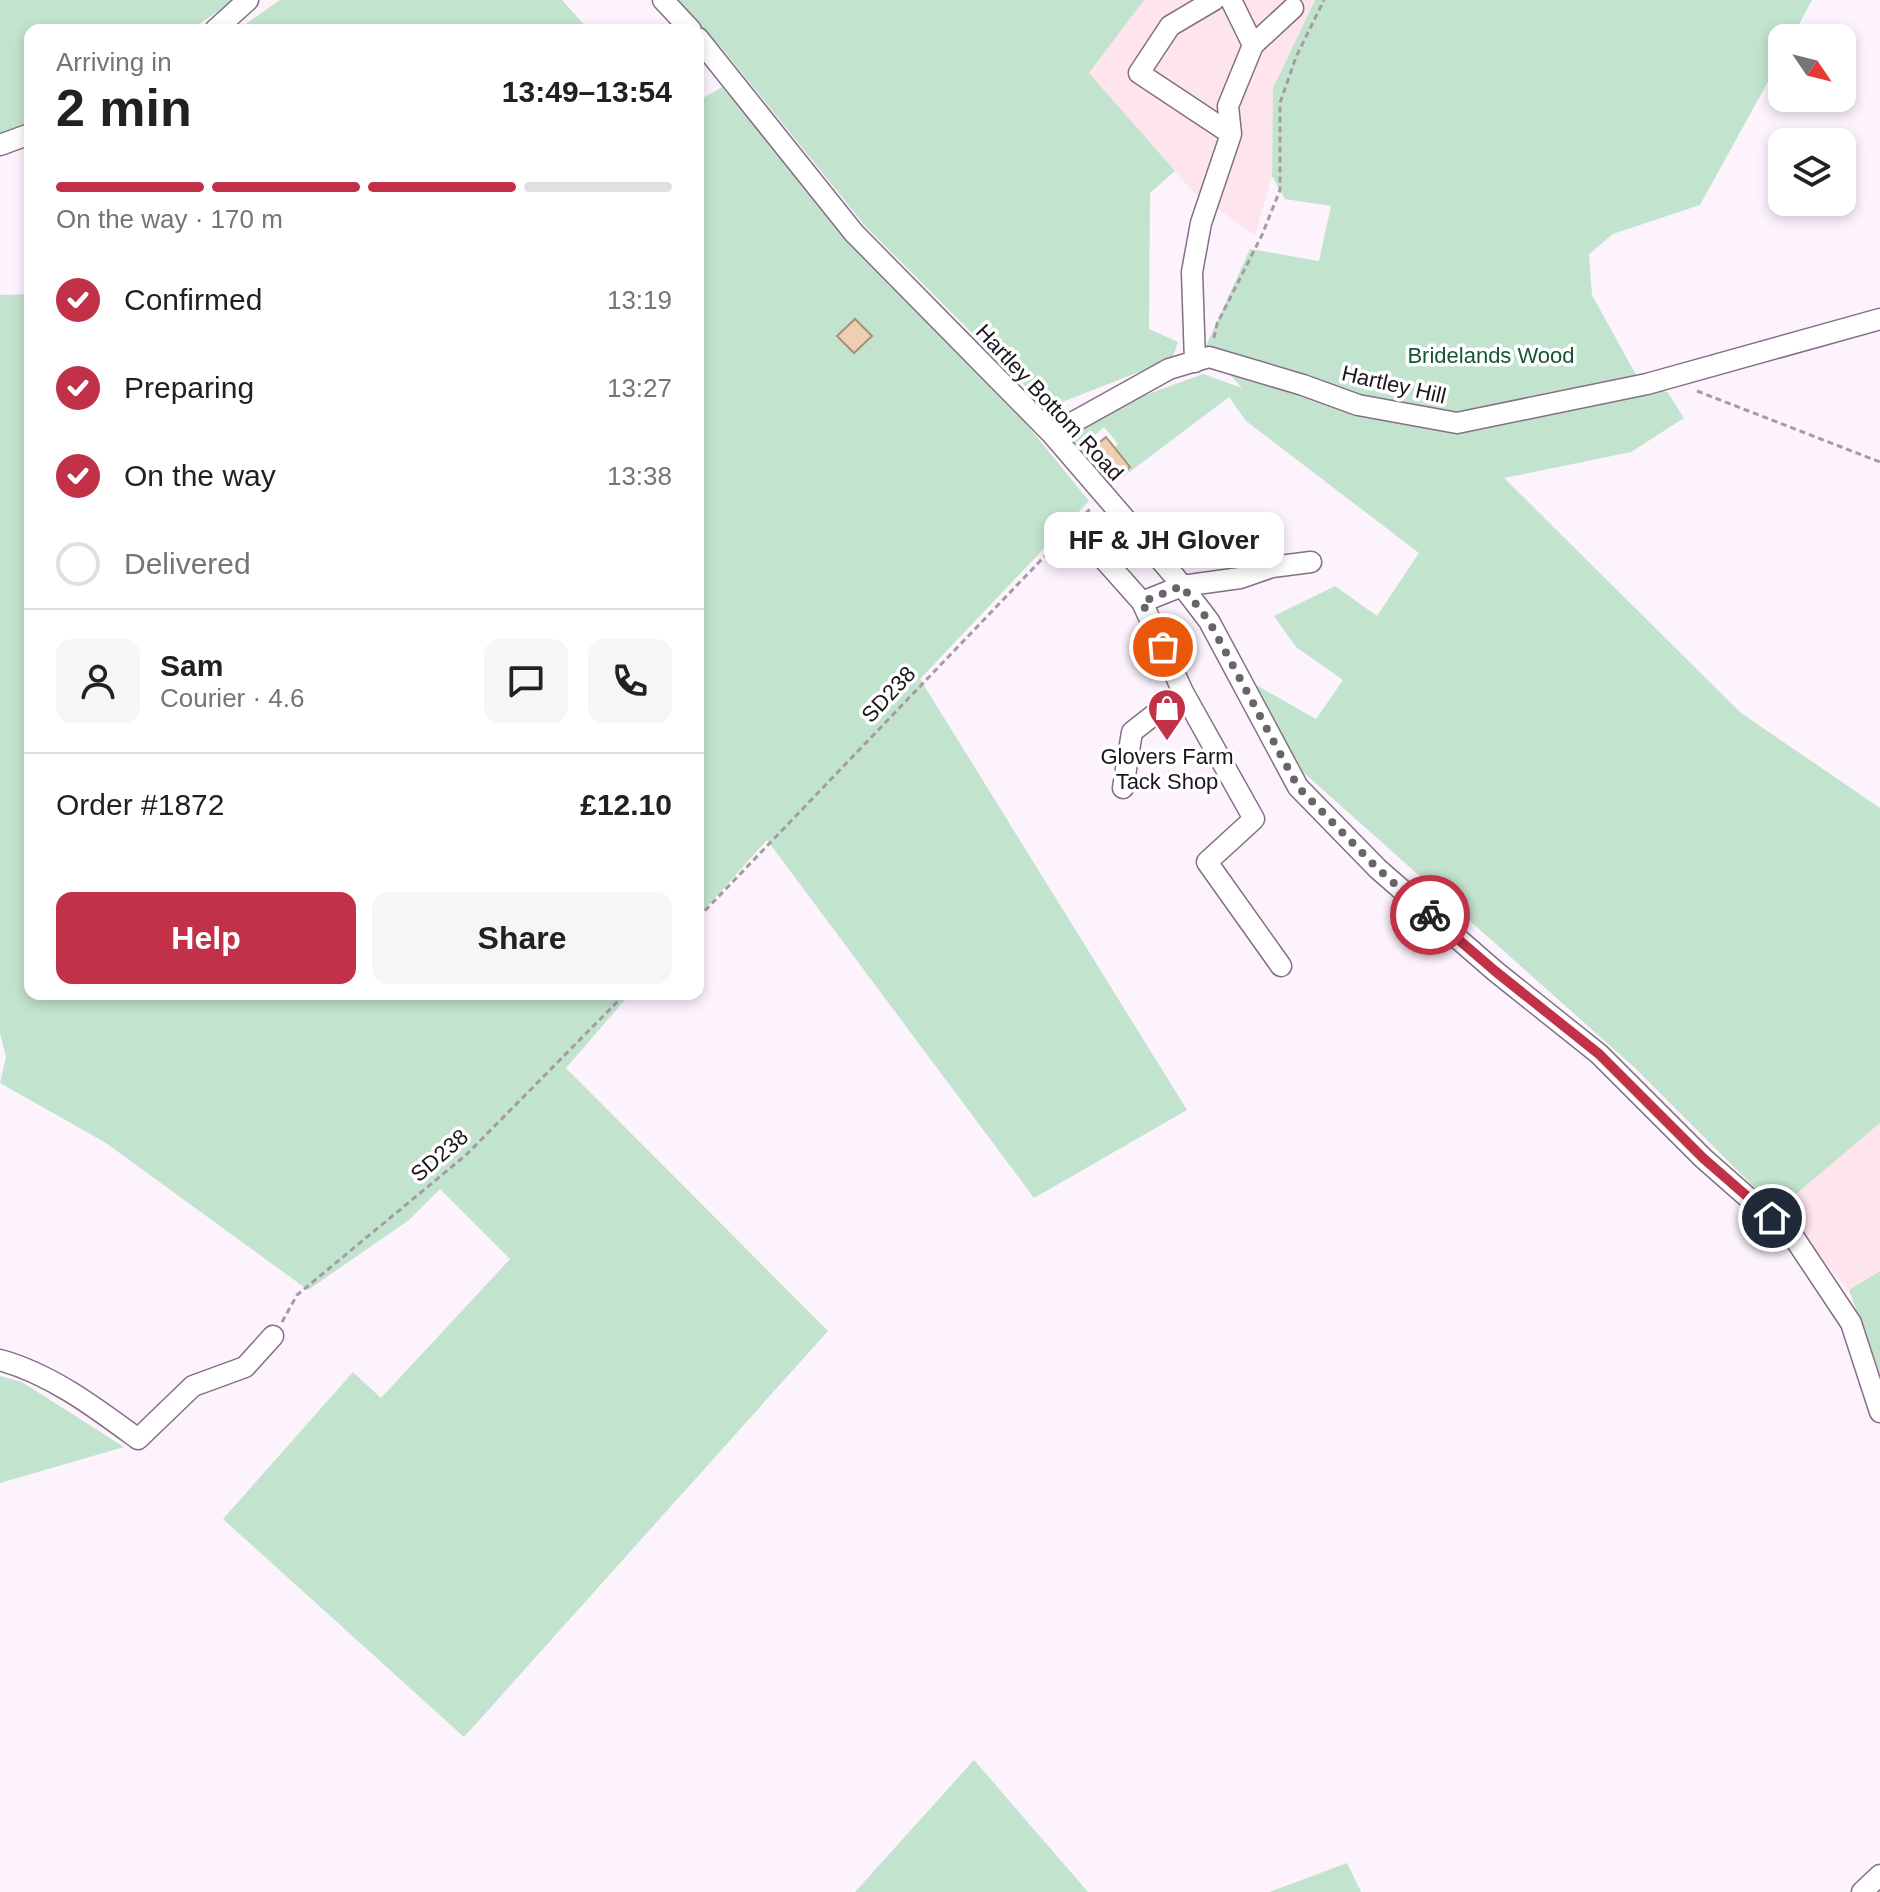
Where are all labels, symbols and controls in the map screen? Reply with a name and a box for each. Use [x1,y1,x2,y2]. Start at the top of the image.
north arrow [1768,24,1856,112]
map controls [1768,24,1856,216]
text: Arriving in [56,47,172,77]
text: 13:49–13:54 [502,75,672,108]
text: 2 min [56,79,192,137]
button: layers [1768,128,1856,216]
text: On the way · 170 m [56,204,283,234]
icon: check [56,278,100,322]
text: Confirmed [124,283,262,316]
text: 13:19 [607,285,672,315]
street label: Hartley Bottom Road [971,319,1128,486]
park label: Bridelands Wood [1407,343,1575,368]
street label: Hartley Hill [1339,360,1449,409]
icon: check [56,366,100,410]
text: Preparing [124,371,254,404]
text: 13:27 [607,373,672,403]
icon: check [56,454,100,498]
text: On the way [124,459,276,492]
text: 13:38 [607,461,672,491]
callout: HF & JH Glover [1043,511,1283,567]
text: HF & JH Glover [1069,525,1259,555]
text: Delivered [124,547,251,580]
pin [1129,613,1197,681]
icon: bag [1141,625,1185,669]
button: person [56,639,140,723]
button: chat [484,639,568,723]
button: phone [588,639,672,723]
text: Sam [160,649,223,682]
street label: SD238 [856,661,920,727]
text: Courier · 4.6 [160,683,305,713]
shop icon: Glovers Farm Tack Shop [1146,687,1188,742]
place label: Glovers Farm Tack Shop [1100,744,1234,794]
text: Order #1872 [56,788,224,821]
text: £12.10 [580,788,672,821]
courier [1390,875,1470,955]
button: Help [56,892,356,984]
button: Share [372,892,672,984]
icon: bike [1408,893,1452,937]
street label: SD238 [406,1124,473,1187]
pin [1738,1184,1806,1252]
icon: home [1750,1196,1794,1240]

